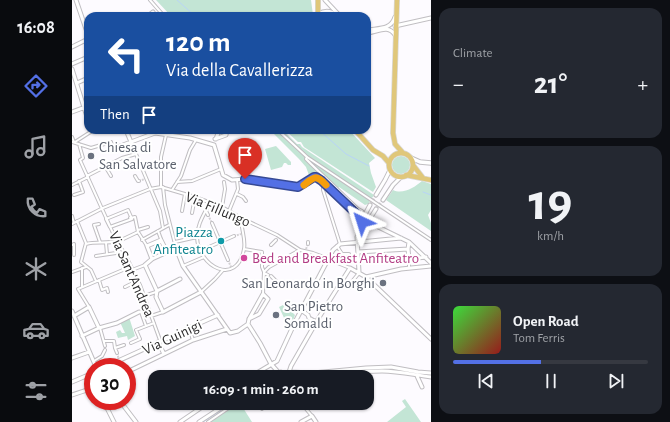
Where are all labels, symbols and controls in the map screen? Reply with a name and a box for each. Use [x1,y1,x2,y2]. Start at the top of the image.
text: 16:08 [17,19,55,37]
icon: left [100,28,152,80]
text: 120 m [166,29,231,57]
text: Climate [453,47,492,60]
text: Via della Cavallerizza [166,62,313,80]
text: 21° [534,69,567,99]
icon: directions [22,72,50,100]
text: − [453,73,464,95]
text: + [637,73,648,95]
icon: arrive [138,104,160,126]
text: Then [100,107,130,122]
icon: music [22,133,50,161]
pin [228,138,262,179]
place label: Chiesa di San Salvatore [99,140,177,172]
icon: arrive [234,144,256,166]
marker: Chiesa di San Salvatore [86,151,96,161]
text: 19 [529,177,572,229]
street label: Via Fillungo [183,189,252,230]
icon: phone [22,194,50,222]
position arrow [341,201,383,243]
place label: Piazza Anfiteatro [153,225,213,257]
street label: Via Sant'Andrea [106,229,157,319]
text: km/h [537,230,564,243]
marker: Piazza Anfiteatro [216,236,226,246]
place label: Bed and Breakfast Anfiteatro [252,251,419,266]
marker: Bed and Breakfast Anfiteatro [239,253,249,263]
icon: climate [22,255,50,283]
place label: San Leonardo in Borghi [242,276,375,291]
marker: San Leonardo in Borghi [378,278,388,288]
place label: San Pietro Somaldi [284,299,343,331]
marker: San Pietro Somaldi [271,310,281,320]
text: Open Road [513,314,579,329]
icon: car [22,316,50,344]
street label: Via Guinigi [140,317,204,358]
text: Tom Ferris [513,332,565,345]
speed limit sign: 30 [84,358,136,410]
icon: previous [475,370,497,392]
icon: pause [540,370,562,392]
icon: next [605,370,627,392]
icon: filters [22,377,50,405]
text: 16:09 · 1 min · 260 m [203,382,319,397]

